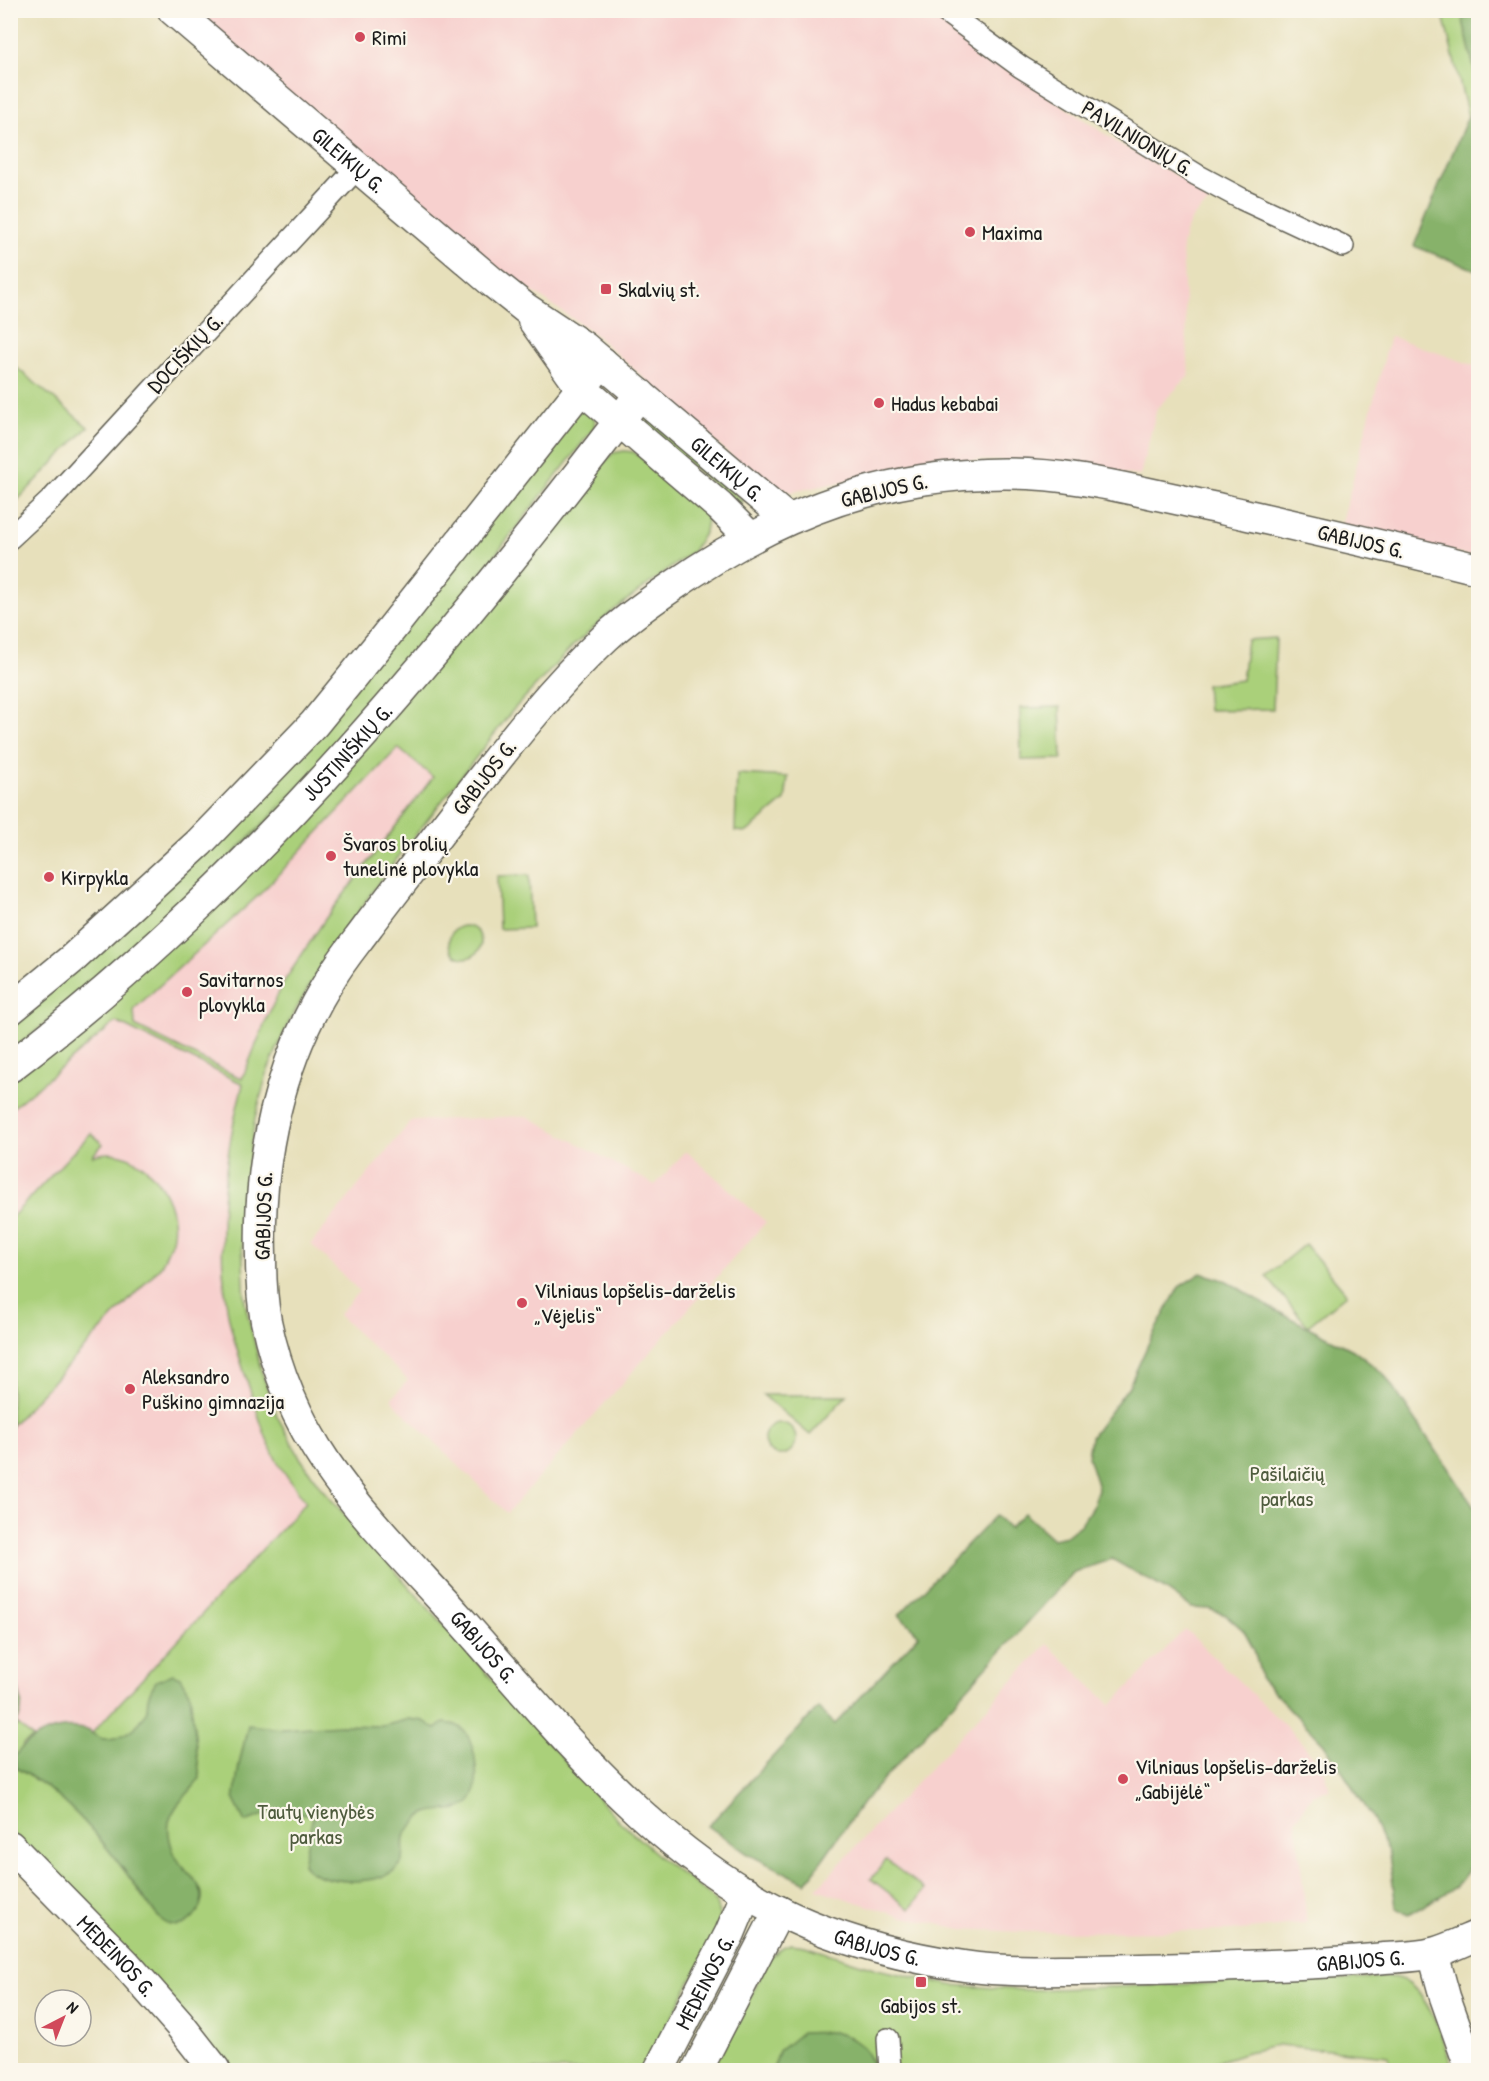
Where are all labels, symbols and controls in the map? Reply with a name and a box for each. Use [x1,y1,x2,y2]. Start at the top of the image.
place label: Rimi [372,22,407,52]
marker: Rimi [353,30,367,44]
street label: PAVILNIONIŲ G. [1077,93,1199,183]
street label: GILEIKIŲ G. [306,120,392,200]
place label: Maxima [982,217,1042,247]
marker: Maxima [963,225,977,239]
place label: Skalvių st. [618,274,700,304]
marker: Skalvių st. [599,282,613,296]
street label: DOCIŠKIŲ G. [140,307,230,399]
place label: Hadus kebabai [891,388,999,418]
marker: Hadus kebabai [872,396,886,410]
street label: GILEIKIŲ G. [684,429,771,508]
street label: GABIJOS G. [838,465,930,515]
street label: GABIJOS G. [1315,516,1407,566]
street label: JUSTINIŠKIŲ G. [295,697,399,808]
street label: GABIJOS G. [445,733,523,821]
place label: Švaros brolių tunelinė plovykla [343,828,479,883]
marker: Švaros brolių tunelinė plovykla [324,849,338,863]
place label: Kirpykla [61,862,129,892]
marker: Kirpykla [42,870,56,884]
place label: Savitarnos plovykla [199,964,283,1019]
marker: Savitarnos plovykla [180,985,194,999]
street label: GABIJOS G. [246,1171,280,1261]
place label: Vilniaus lopšelis-darželis „Vėjelis“ [534,1275,736,1330]
marker: Vilniaus lopšelis-darželis „Vėjelis“ [515,1296,529,1310]
place label: Aleksandro Puškino gimnazija [142,1361,285,1416]
marker: Aleksandro Puškino gimnazija [123,1382,137,1396]
park label: Pašilaičių parkas [1250,1458,1325,1513]
street label: GABIJOS G. [443,1603,524,1690]
place label: Vilniaus lopšelis-darželis „Gabijėlė“ [1135,1751,1337,1806]
marker: Vilniaus lopšelis-darželis „Gabijėlė“ [1116,1772,1130,1786]
park label: Tautų vienybės parkas [257,1796,375,1851]
street label: MEDEINOS G. [71,1908,163,2003]
street label: GABIJOS G. [830,1921,923,1973]
street label: MEDEINOS G. [668,1930,741,2035]
street label: GABIJOS G. [1316,1942,1406,1978]
marker: Gabijos st. [914,1975,928,1989]
north arrow [33,1988,93,2048]
place label: Gabijos st. [880,1990,962,2020]
text: N [63,1996,84,2018]

